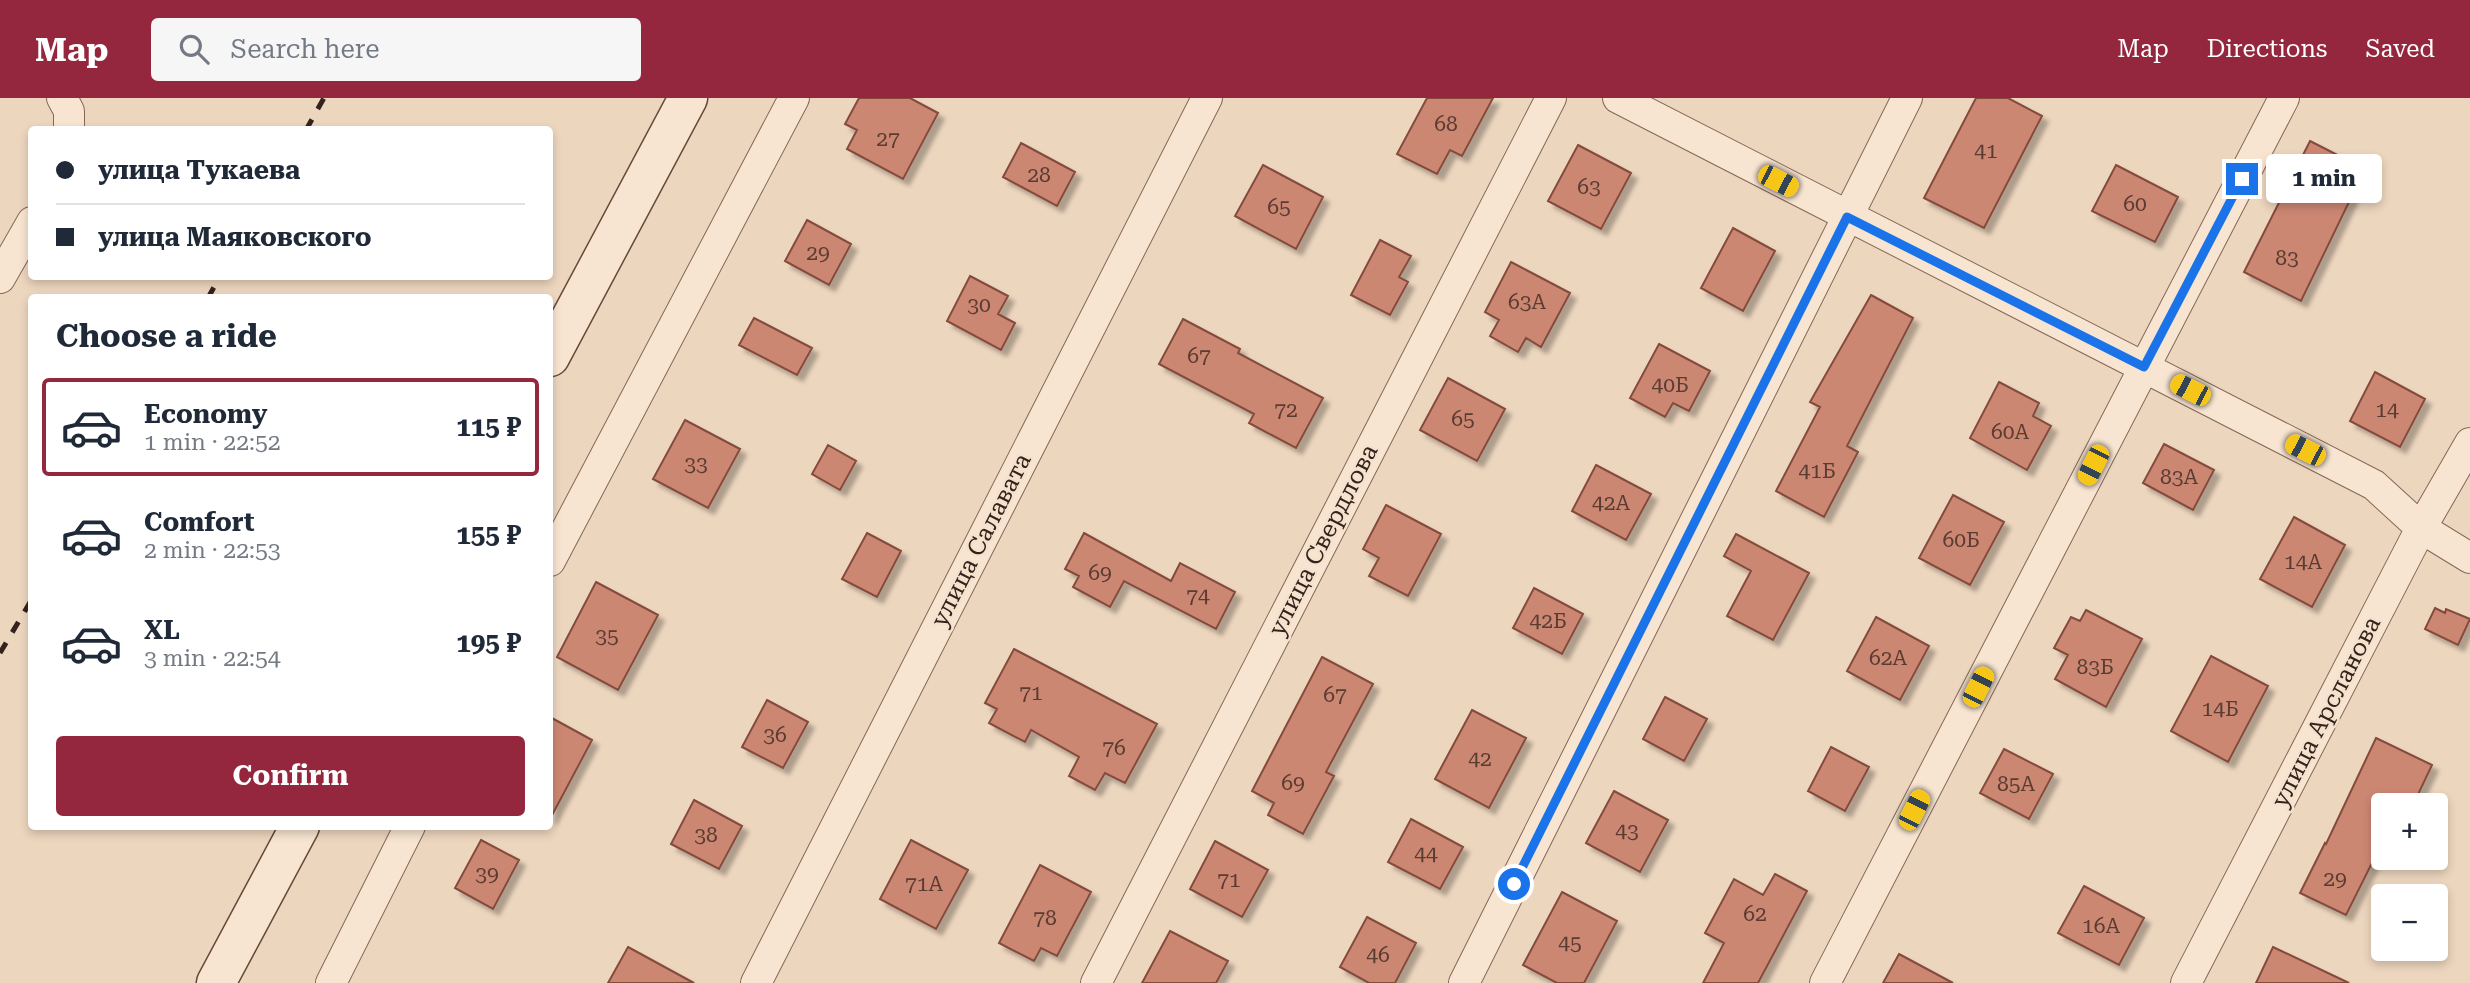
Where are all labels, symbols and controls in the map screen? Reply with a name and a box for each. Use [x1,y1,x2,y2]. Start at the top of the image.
search box [151,18,641,81]
text: Map [35,30,109,69]
icon: search [175,30,213,68]
text: Search here [231,34,380,64]
text: Map [2117,35,2169,63]
text: Directions [2207,35,2327,63]
text: Saved [2365,35,2435,63]
house number: 68 [1434,112,1458,136]
house number: 27 [876,127,900,151]
house number: 41 [1974,139,1998,163]
callout: 1 min [2266,154,2382,204]
text: улица Тукаева [98,155,300,185]
car [1755,162,1802,200]
house number: 28 [1027,163,1051,187]
route end [2226,163,2258,195]
text: 1 min [2292,165,2356,192]
house number: 63 [1577,175,1601,199]
house number: 60 [2123,192,2147,216]
house number: 65 [1267,195,1291,219]
text: улица Маяковского [98,222,372,252]
house number: 29 [806,241,830,265]
house number: 83 [2275,246,2299,270]
house number: 63А [1508,290,1546,314]
house number: 30 [967,293,991,317]
text: Choose a ride [56,317,277,355]
house number: 67 [1187,344,1211,368]
car [2167,371,2214,409]
house number: 40Б [1651,373,1689,397]
icon: car [60,396,123,459]
house number: 72 [1274,398,1298,422]
house number: 14 [2375,398,2399,422]
text: Economy [144,399,267,429]
house number: 65 [1451,407,1475,431]
text: 115 ₽ [456,412,521,442]
house number: 60А [1991,420,2029,444]
text: 1 min · 22:52 [144,429,281,456]
car [2282,431,2329,469]
street label: улица Свердлова [1263,440,1383,640]
car [2075,442,2112,488]
street label: улица Салавата [925,449,1037,631]
house number: 33 [684,452,708,476]
house number: 41Б [1798,459,1836,483]
house number: 83А [2160,465,2198,489]
house number: 42А [1592,491,1630,515]
icon: car [60,504,123,567]
text: Comfort [144,507,254,537]
text: 155 ₽ [456,520,521,550]
house number: 60Б [1942,528,1980,552]
text: 2 min · 22:53 [144,537,281,564]
house number: 14А [2284,550,2322,574]
house number: 69 [1088,561,1112,585]
house number: 74 [1186,584,1210,608]
house number: 42Б [1529,609,1567,633]
icon: car [60,612,123,675]
street label: улица Арсланова [2266,612,2386,812]
text: XL [144,615,180,645]
house number: 35 [595,624,619,648]
text: 195 ₽ [456,628,521,658]
text: 3 min · 22:54 [144,645,281,672]
house number: 62А [1869,646,1907,670]
house number: 83Б [2076,655,2114,679]
car [1960,664,1997,710]
house number: 71 [1019,681,1043,705]
house number: 67 [1323,683,1347,707]
house number: 14Б [2201,697,2239,721]
house number: 36 [763,723,787,747]
button: Confirm [56,736,525,816]
house number: 76 [1102,736,1126,760]
house number: 42 [1468,747,1492,771]
house number: 69 [1281,771,1305,795]
house number: 85А [1997,772,2035,796]
car [1896,787,1933,833]
map controls [2371,793,2448,961]
button: + [2371,793,2448,870]
house number: 43 [1615,819,1639,843]
house number: 38 [694,823,718,847]
house number: 44 [1414,842,1438,866]
house number: 39 [475,862,499,886]
house number: 29 [2323,867,2347,891]
house number: 71 [1217,868,1241,892]
route start [1498,868,1530,900]
house number: 71А [905,872,943,896]
button: − [2371,884,2448,961]
house number: 62 [1743,902,1767,926]
house number: 78 [1033,906,1057,930]
house number: 16А [2082,914,2120,938]
house number: 45 [1558,931,1582,955]
house number: 46 [1366,943,1390,967]

